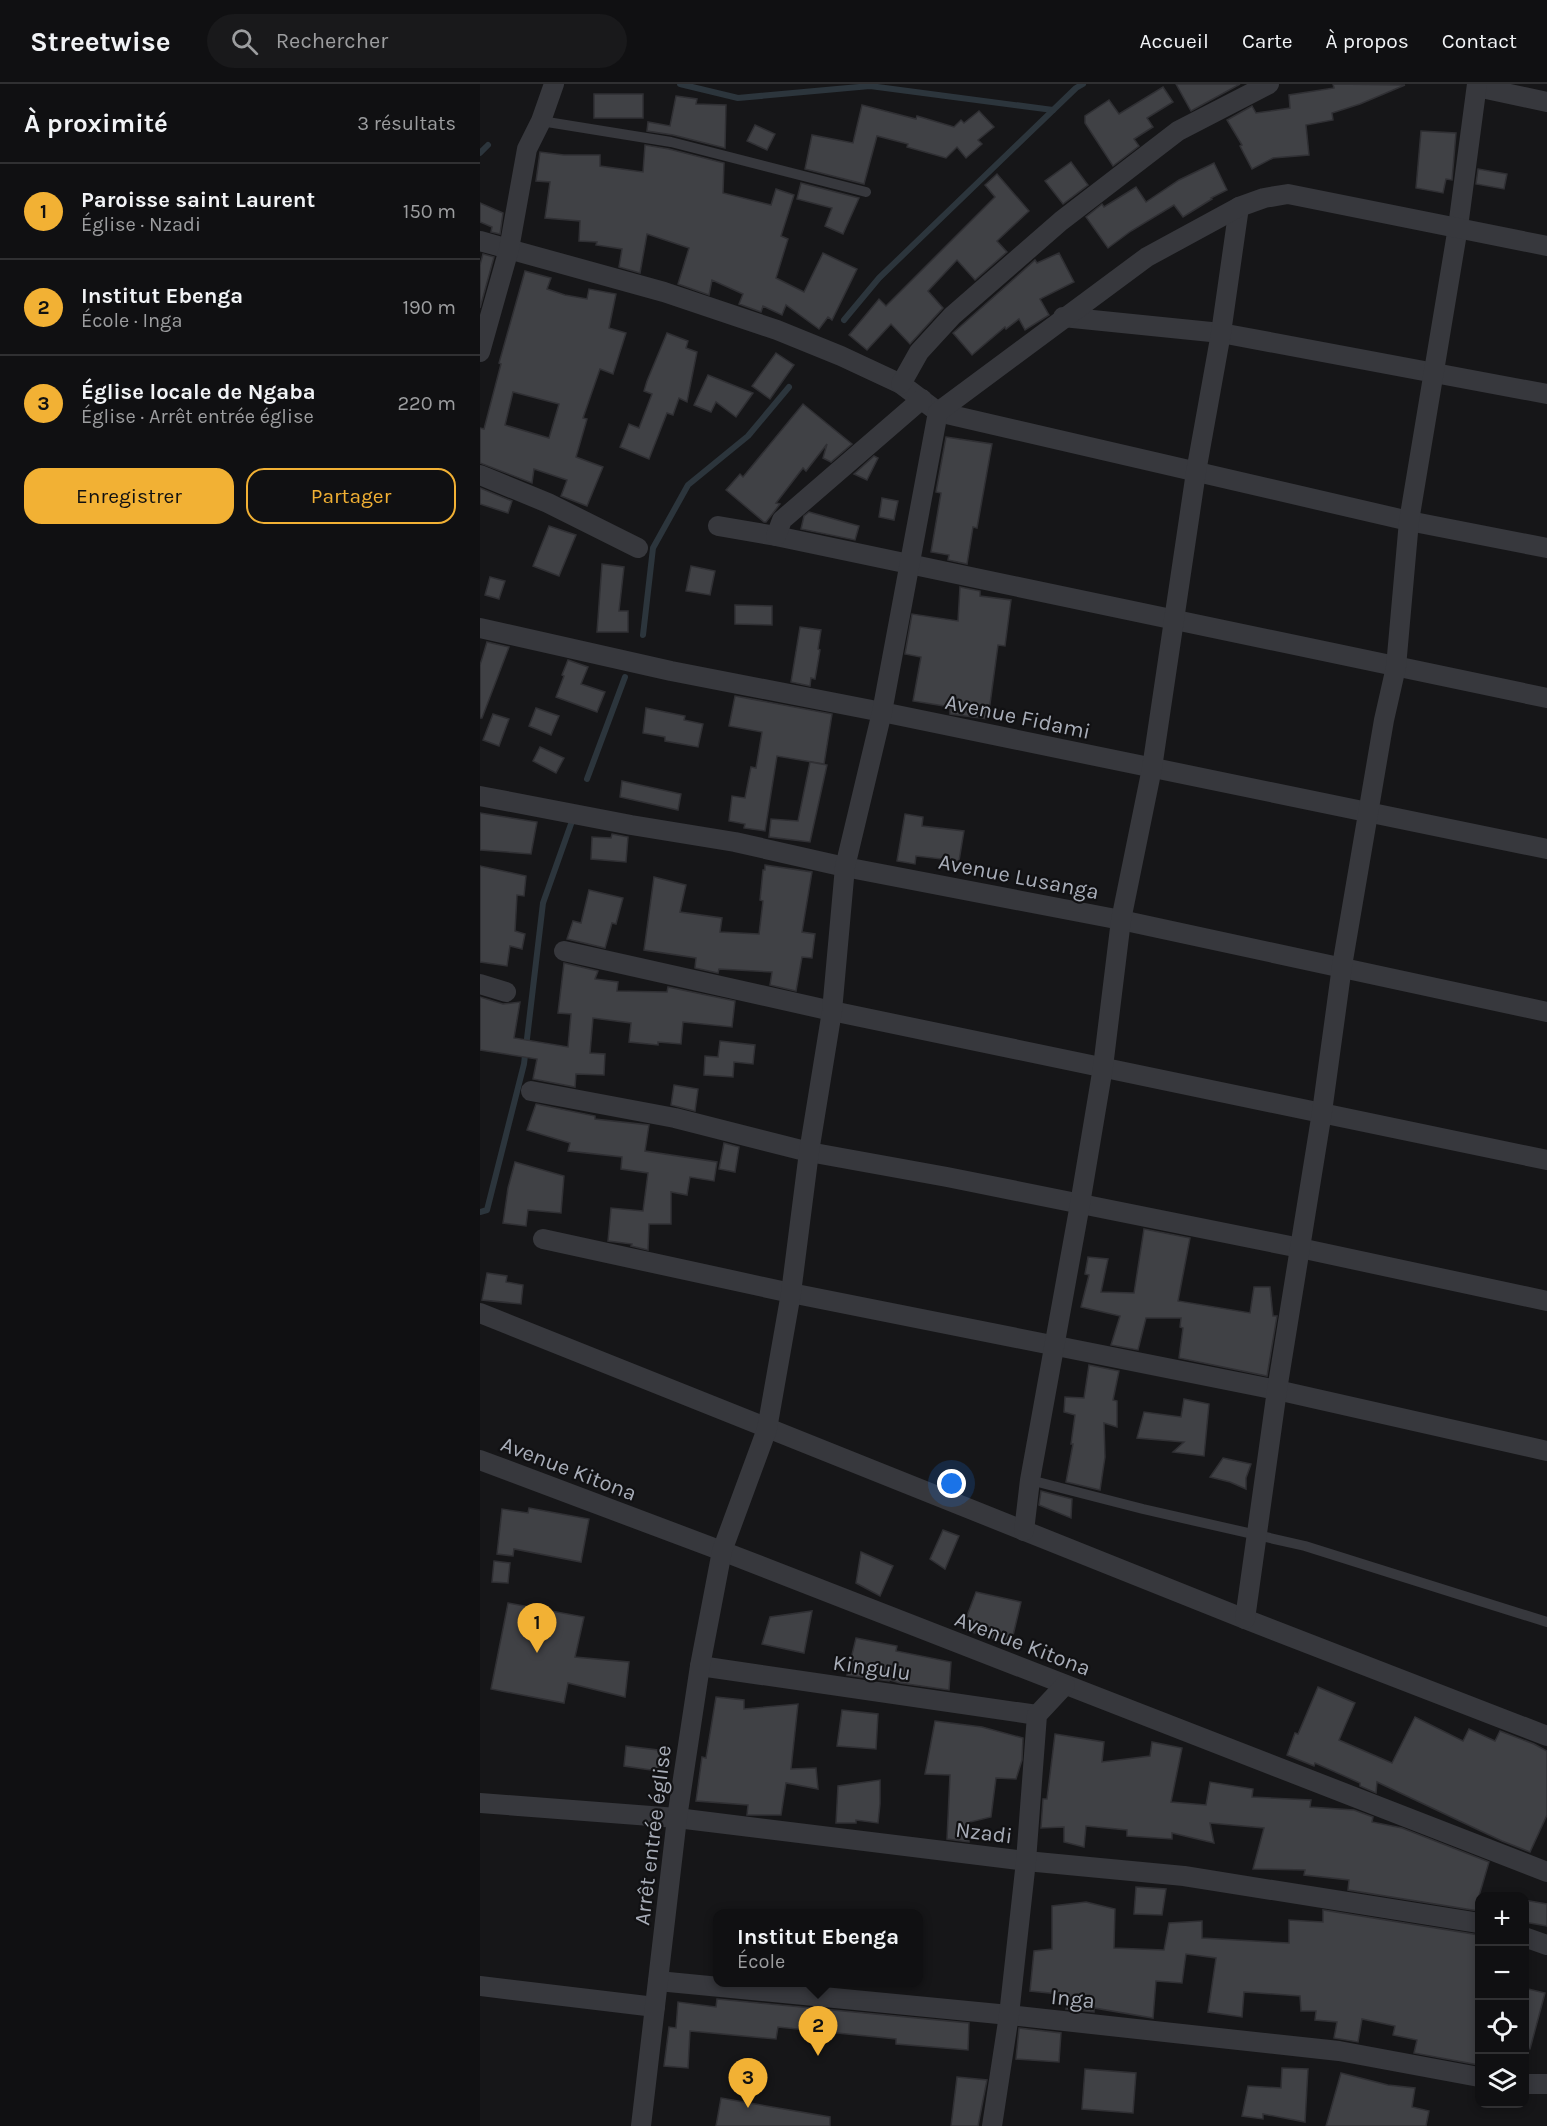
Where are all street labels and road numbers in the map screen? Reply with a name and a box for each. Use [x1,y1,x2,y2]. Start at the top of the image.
street label: Avenue Fidami [943,689,1093,745]
street label: Avenue Lusanga [936,849,1101,905]
street label: Avenue Kitona [497,1431,640,1507]
street label: Avenue Kitona [951,1606,1094,1682]
street label: Kingulu [831,1650,912,1686]
street label: Arrêt entrée église [629,1744,677,1927]
street label: Nzadi [954,1817,1014,1849]
street label: Inga [1050,1984,1096,2014]

